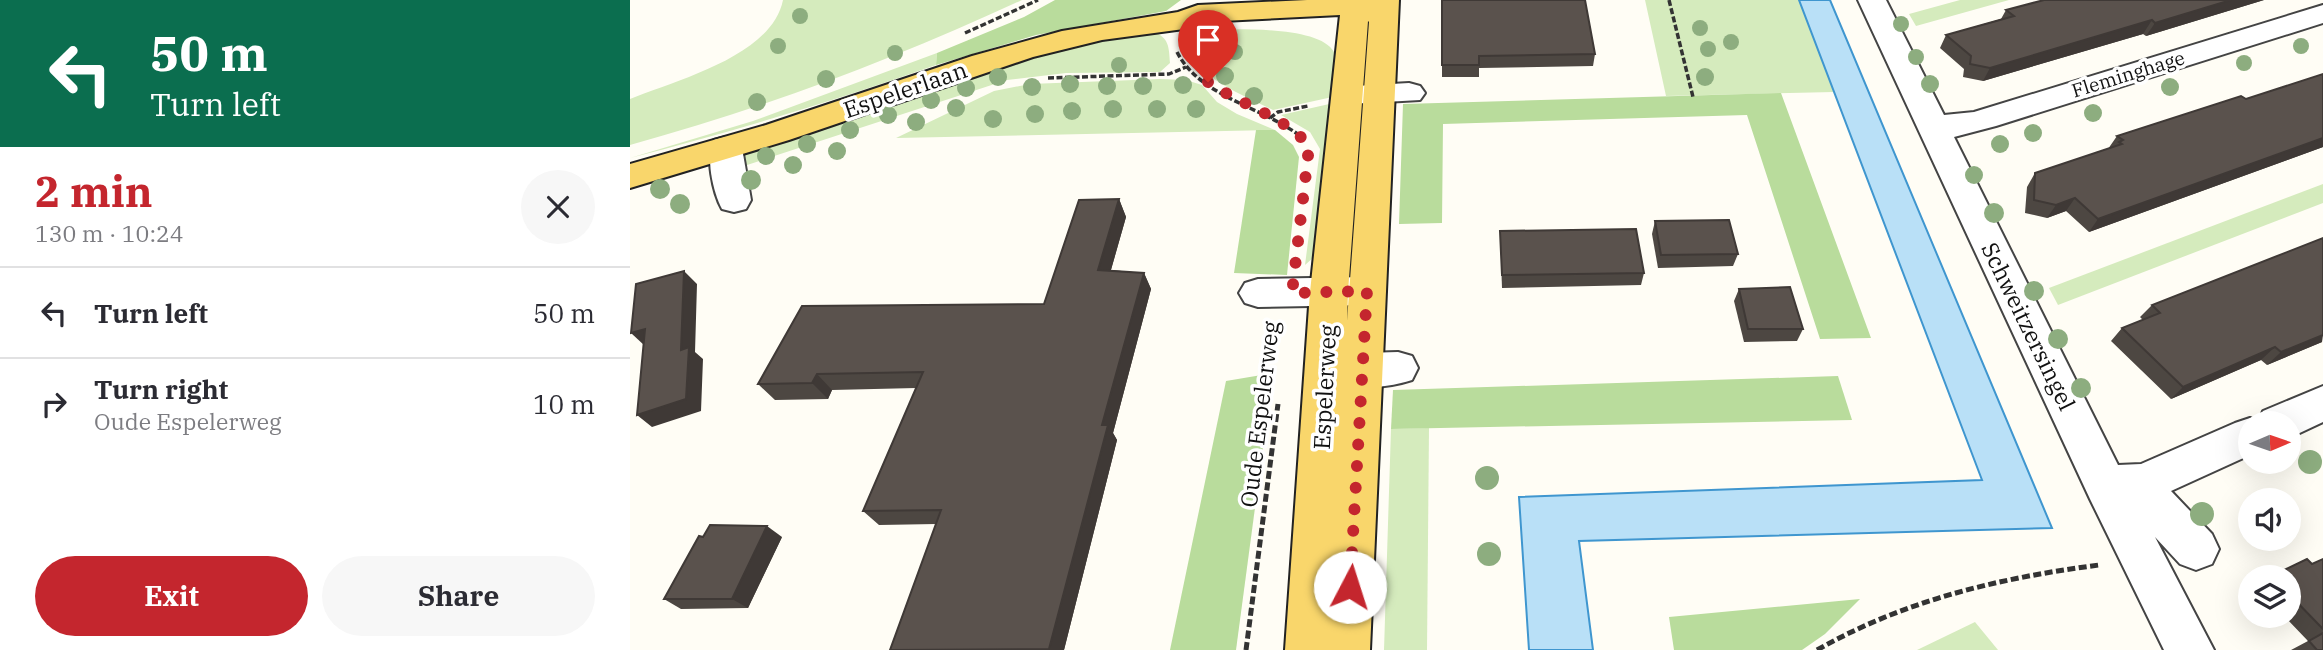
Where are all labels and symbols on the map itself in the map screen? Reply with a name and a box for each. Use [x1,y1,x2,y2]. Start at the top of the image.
pin [1178,10,1238,82]
street label: Fleminghage [2069,45,2187,103]
street label: Espelerlaan [839,54,971,124]
street label: Schweitzersingel [1975,237,2083,415]
street label: Oude Espelerweg [1233,319,1285,509]
street label: Espelerweg [1306,323,1342,450]
north arrow [2238,411,2301,474]
position arrow [1313,550,1387,624]

